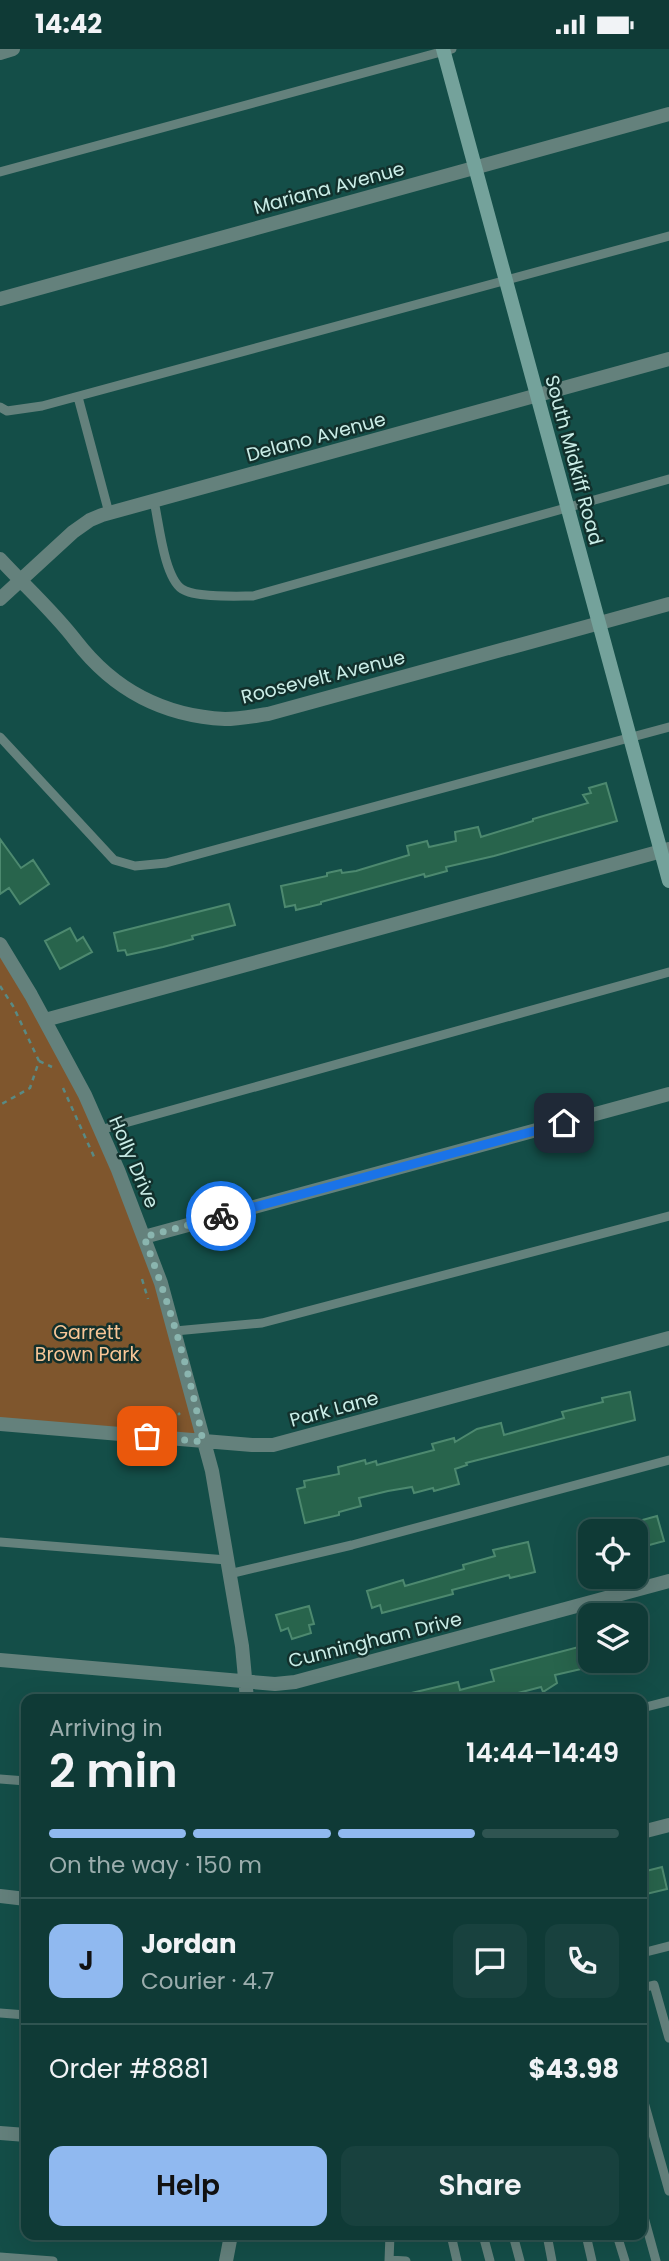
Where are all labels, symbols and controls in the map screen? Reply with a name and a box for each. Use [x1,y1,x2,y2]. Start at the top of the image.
text: 14:42 [35,6,102,42]
street label: Mariana Avenue [251,155,407,221]
street label: South Midkiff Road [538,372,610,548]
street label: Delano Avenue [243,405,389,469]
street label: Roosevelt Avenue [238,644,408,710]
pin [534,1093,594,1153]
icon: home [545,1104,583,1142]
street label: Holly Drive [102,1112,166,1212]
courier [186,1181,256,1251]
icon: bike [202,1197,240,1235]
park label: Garrett Brown Park [35,1319,139,1368]
street label: Park Lane [287,1384,381,1434]
pin [117,1406,177,1466]
icon: bag [128,1417,166,1455]
map controls [578,1519,648,1673]
button: locate [578,1519,648,1589]
button: layers [578,1603,648,1673]
street label: Cunningham Drive [285,1605,465,1675]
text: Arriving in [49,1712,163,1744]
text: 14:44–14:49 [466,1735,619,1771]
text: 2 min [49,1739,178,1803]
text: On the way · 150 m [49,1849,262,1881]
button: chat [453,1924,527,1998]
button: phone [545,1924,619,1998]
text: Jordan [141,1926,237,1962]
text: J [78,1943,94,1979]
text: Courier · 4.7 [141,1965,274,1997]
text: Order #8881 [49,2051,209,2087]
text: $43.98 [528,2051,619,2087]
button: Help [49,2146,327,2226]
button: Share [341,2146,619,2226]

